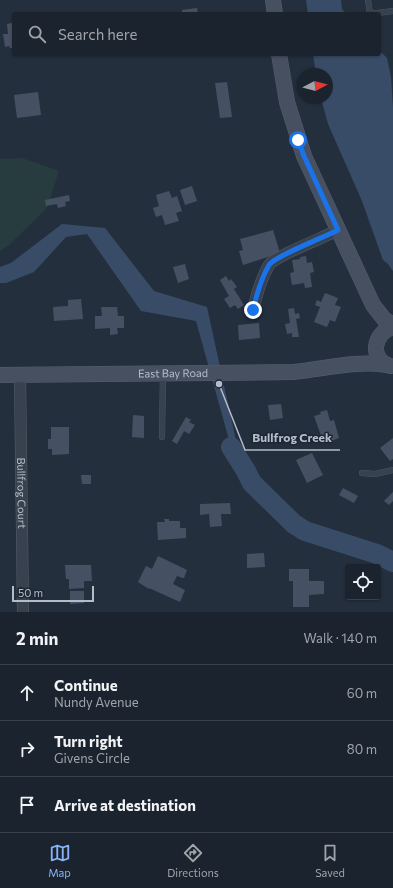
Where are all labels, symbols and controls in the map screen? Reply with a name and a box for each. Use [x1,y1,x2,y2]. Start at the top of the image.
search box [12,12,381,56]
icon: search [26,23,48,45]
text: Search here [58,25,137,43]
north arrow [297,68,333,104]
route start [289,131,307,149]
route end [244,301,262,319]
street label: East Bay Road [138,366,208,380]
callout: Bullfrog Creek [245,426,340,450]
text: Bullfrog Creek [252,430,332,444]
street label: Bullfrog Court [15,457,29,529]
map controls [345,564,381,600]
button: locate [345,564,381,600]
scale bar [12,584,94,603]
text: 50 m [18,586,43,599]
text: 2 min [16,628,58,649]
text: Walk · 140 m [304,630,377,646]
text: Continue [54,676,118,694]
icon: ahead [16,682,38,704]
text: 60 m [347,685,377,701]
text: Nundy Avenue [54,694,139,710]
text: Turn right [54,732,123,750]
icon: right [16,738,38,760]
text: 80 m [347,741,377,757]
text: Givens Circle [54,750,130,766]
icon: arrive [16,794,38,816]
text: Arrive at destination [54,796,196,814]
tab: Map [48,842,71,879]
tab: Directions [167,842,219,879]
tab: Saved [315,842,345,879]

